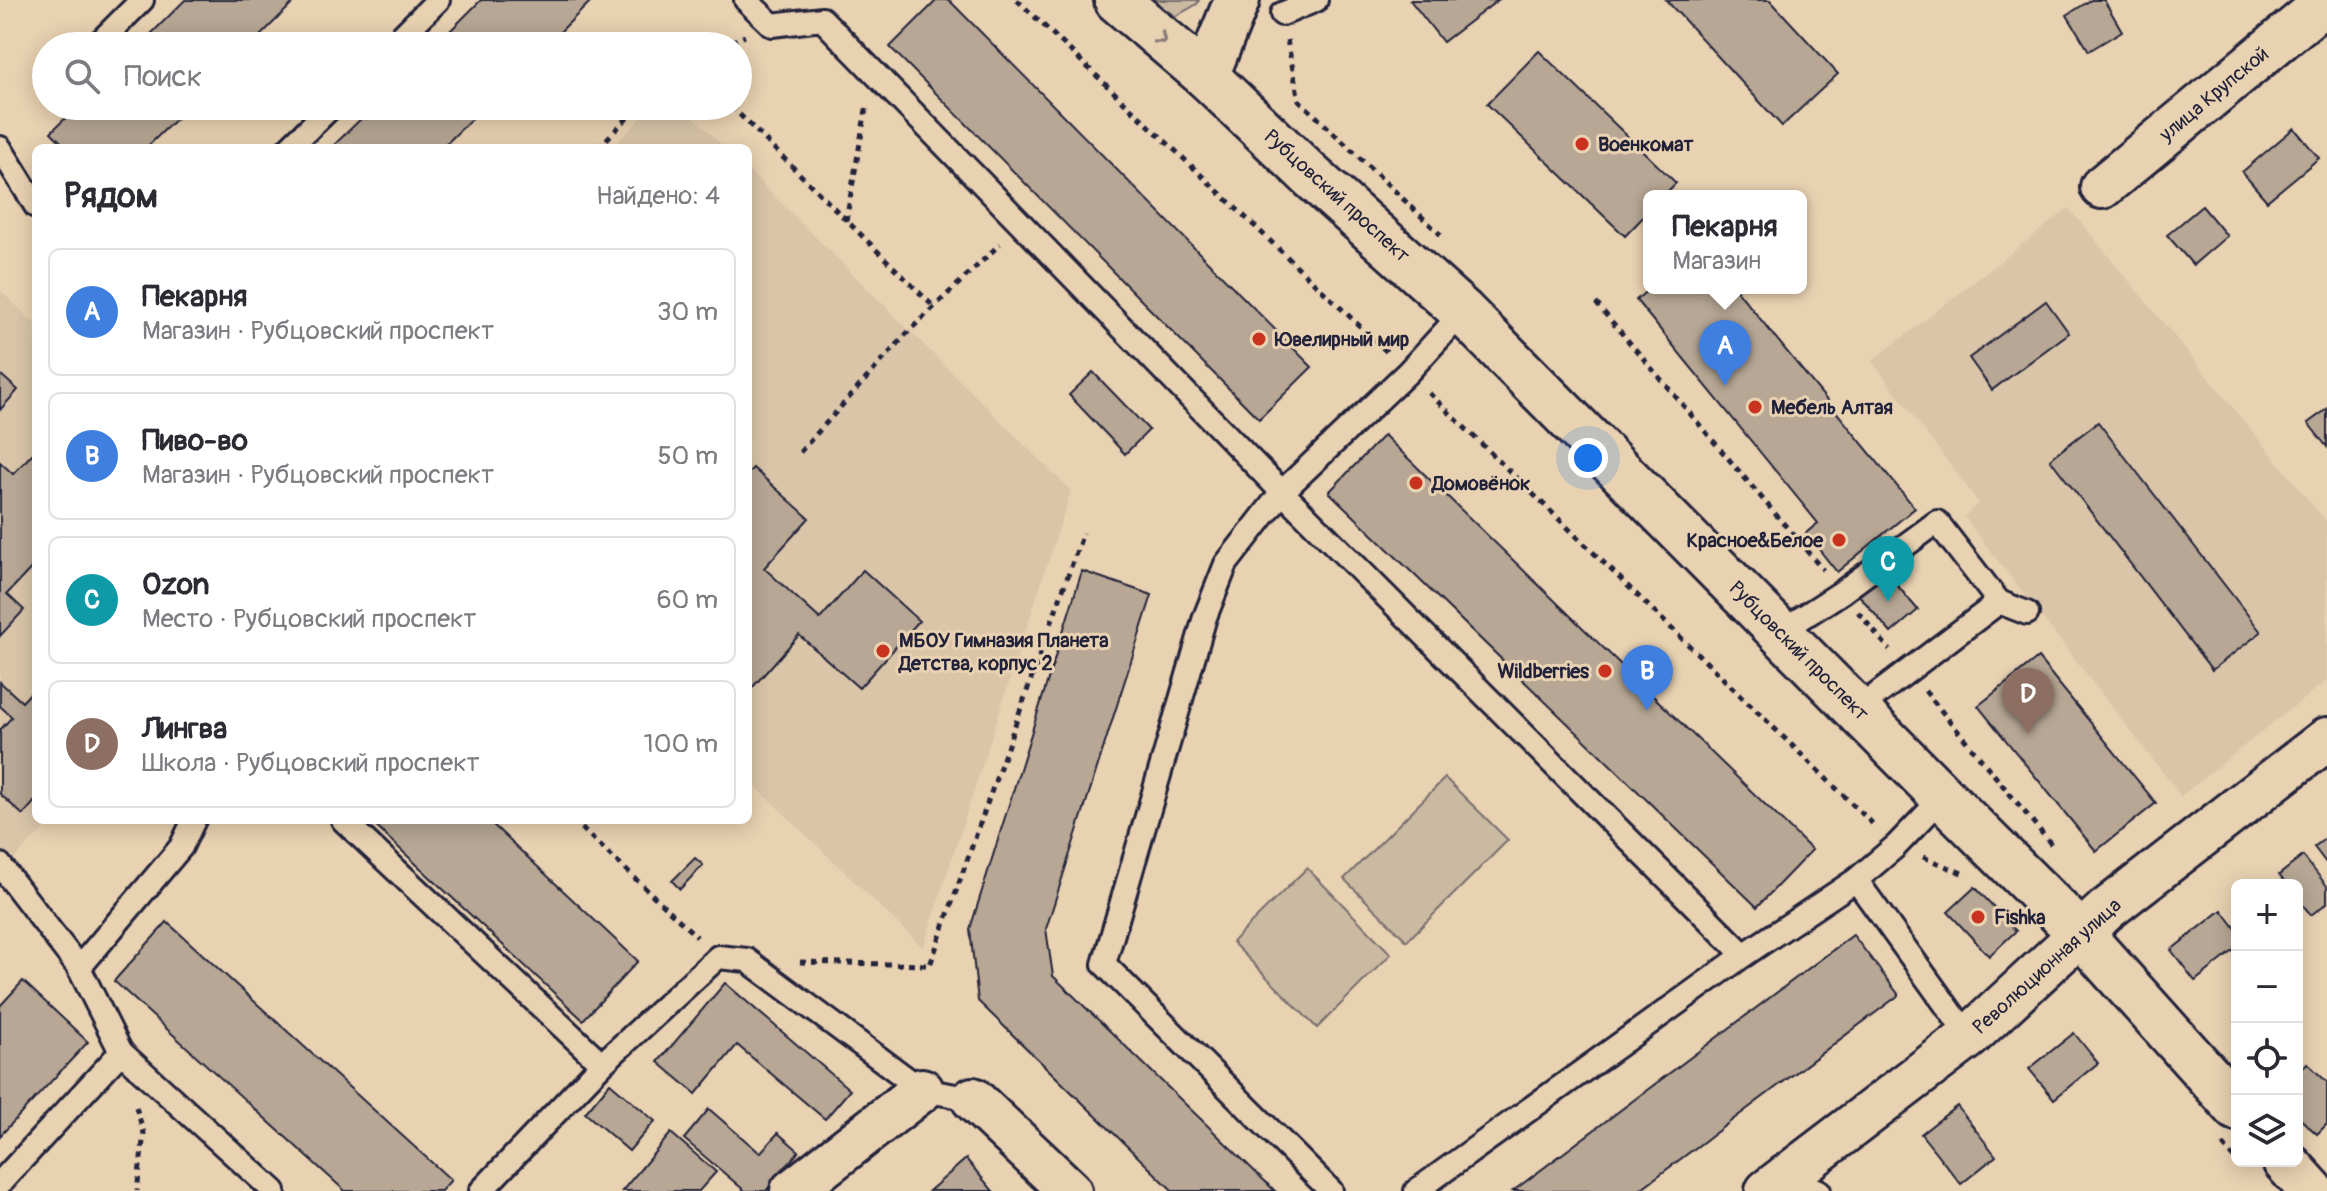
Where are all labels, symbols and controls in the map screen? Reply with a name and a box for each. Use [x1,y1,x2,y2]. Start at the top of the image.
one-way arrow [1152,29,1166,44]
search box [32,32,752,120]
street label: улица Крупской [2154,41,2274,147]
icon: search [60,54,104,98]
text: Поиск [124,58,202,95]
street label: Рубцовский проспект [1259,124,1415,268]
place label: Военкомат [1598,132,1694,157]
marker: Военкомат [1573,135,1591,153]
text: Рядом [64,175,158,218]
text: Найдено: 4 [596,180,720,212]
popup [1643,190,1807,294]
text: Пекарня [1672,208,1778,245]
text: Магазин [1672,245,1761,277]
text: Пекарня [142,278,247,315]
text: A [84,296,100,328]
text: 30 m [657,296,718,328]
text: Магазин · Рубцовский проспект [142,315,494,347]
pin: A [1699,320,1751,386]
place label: Ювелирный мир [1274,327,1410,352]
marker: Ювелирный мир [1250,330,1268,348]
place label: Мебель Алтая [1771,395,1893,420]
marker: Мебель Алтая [1746,398,1764,416]
text: Пиво-во [142,422,248,459]
your location [1568,438,1608,478]
text: B [85,440,99,472]
text: 50 m [657,440,718,472]
text: Магазин · Рубцовский проспект [142,459,494,491]
place label: Домовёнок [1431,471,1530,496]
marker: Домовёнок [1407,474,1425,492]
place label: Красное&Белое [1687,528,1824,553]
marker: Красное&Белое [1830,531,1848,549]
pin: C [1862,536,1914,602]
text: Ozon [142,566,209,603]
street label: Рубцовский проспект [1724,576,1874,726]
text: C [84,584,100,616]
text: 60 m [656,584,718,616]
text: Место · Рубцовский проспект [142,603,476,635]
place label: МБОУ Гимназия Планета Детства, корпус 2 [898,628,1109,676]
marker: МБОУ Гимназия Планета Детства, корпус 2 [874,642,892,660]
pin: B [1621,645,1673,711]
place label: Wildberries [1497,659,1589,684]
marker: Wildberries [1596,662,1614,680]
pin: D [2002,668,2054,734]
text: Лингва [142,710,227,747]
text: D [84,728,100,760]
text: 100 m [644,728,718,760]
text: Школа · Рубцовский проспект [142,747,480,779]
map controls [2231,879,2303,1167]
button: + [2231,879,2303,951]
street label: Революционная улица [1967,893,2127,1039]
place label: Fishka [1994,905,2046,930]
marker: Fishka [1969,908,1987,926]
button: − [2231,951,2303,1023]
button: locate [2231,1023,2303,1095]
button: layers [2231,1095,2303,1167]

